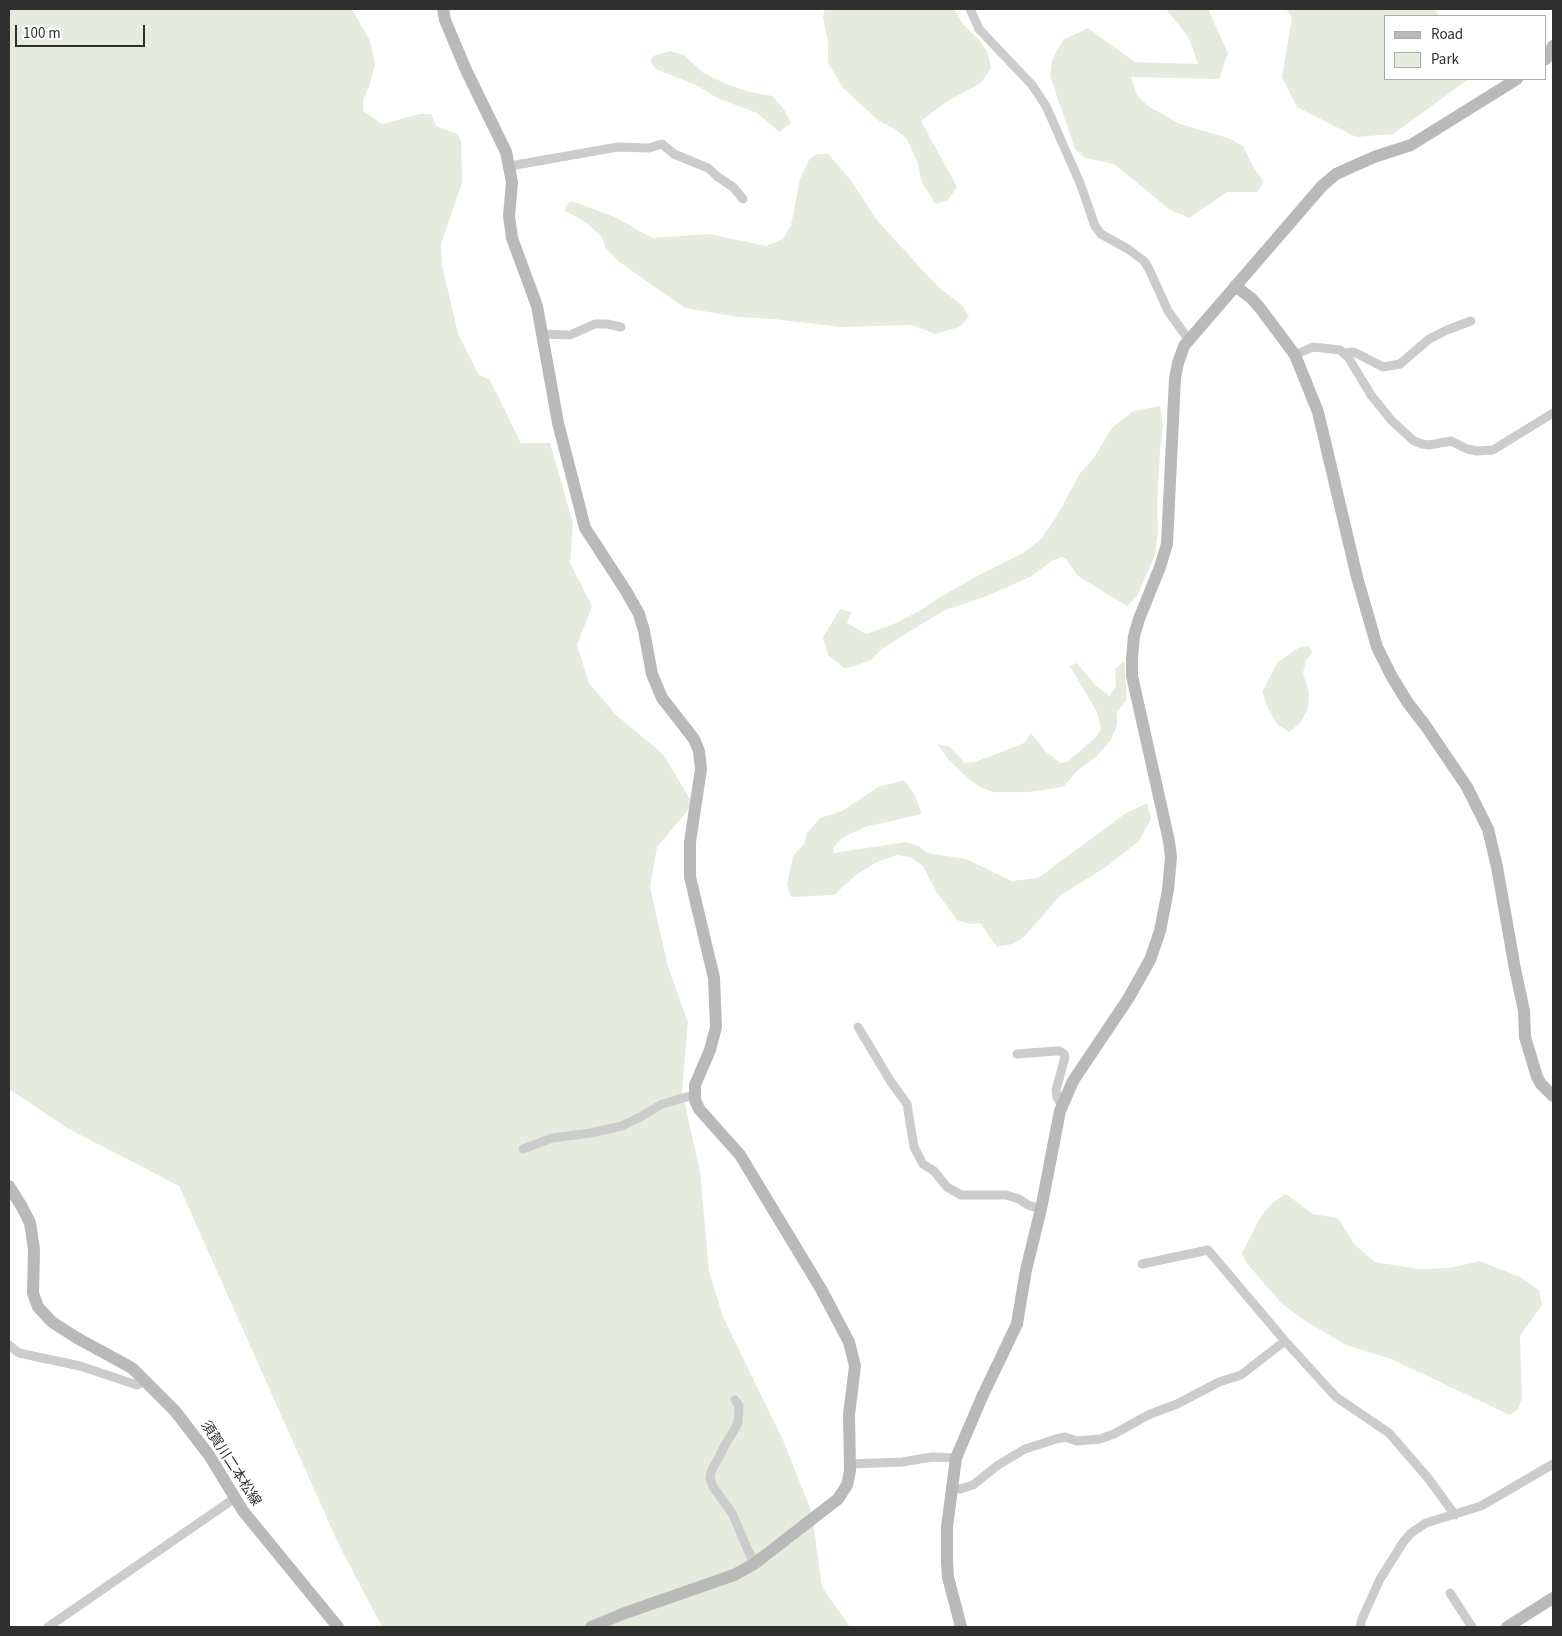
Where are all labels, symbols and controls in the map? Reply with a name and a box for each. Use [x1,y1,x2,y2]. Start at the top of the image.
scale bar [18,15,148,47]
legend [1384,15,1547,80]
text: 100 m [23,23,61,44]
text: Road [1431,24,1463,45]
text: Park [1431,49,1459,70]
street label: 須賀川二本松線 [196,1418,264,1510]

